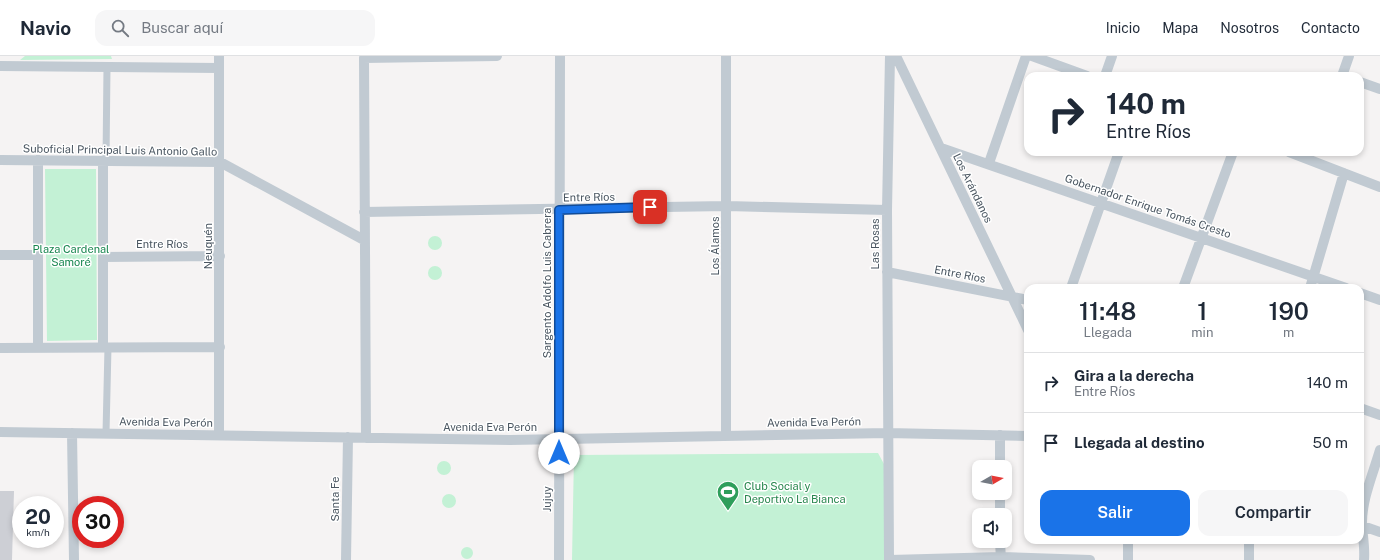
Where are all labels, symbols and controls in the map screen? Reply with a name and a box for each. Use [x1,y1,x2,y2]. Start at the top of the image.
search box [95,10,375,46]
text: Navio [20,17,71,39]
icon: search [109,17,131,39]
text: Buscar aquí [141,19,223,36]
text: Inicio [1106,20,1140,36]
text: Mapa [1162,20,1198,36]
text: Nosotros [1220,20,1279,36]
text: Contacto [1301,20,1360,36]
text: 140 m [1106,87,1186,120]
icon: right [1040,88,1092,140]
text: Entre Ríos [1106,121,1191,142]
street label: Suboficial Principal Luis Antonio Gallo [23,142,217,158]
street label: Los Arándanos [951,151,995,225]
street label: Gobernador Enrique Tomás Cresto [1063,172,1233,240]
pin [633,190,667,224]
street label: Entre Ríos [563,191,615,203]
icon: arrive [639,196,661,218]
street label: Sargento Adolfo Luis Cabrera [541,208,553,358]
street label: Los Álamos [708,216,721,275]
street label: Las Rosas [869,218,881,270]
street label: Neuquén [202,223,214,269]
street label: Entre Ríos [136,238,188,250]
park label: Plaza Cardenal Samoré [33,243,109,268]
street label: Entre Ríos [933,263,987,285]
text: 11:48 [1079,297,1136,325]
text: 1 [1197,297,1207,325]
text: 190 [1268,297,1309,325]
text: Llegada [1083,325,1132,340]
text: min [1191,325,1213,340]
text: m [1283,325,1294,340]
text: Gira a la derecha [1074,367,1194,384]
icon: right [1040,372,1062,394]
text: 140 m [1307,374,1348,391]
text: Entre Ríos [1074,384,1135,399]
street label: Avenida Eva Perón [119,415,213,429]
street label: Avenida Eva Perón [767,415,861,429]
street label: Avenida Eva Perón [443,421,537,433]
position arrow [538,432,580,474]
icon: arrive [1040,432,1062,454]
text: Llegada al destino [1074,434,1205,451]
text: 50 m [1313,434,1348,451]
north arrow [972,460,1012,500]
map controls [972,460,1012,548]
street label: Santa Fe [329,476,341,522]
sports icon: Club Social y Deportivo La Bianca [715,479,741,512]
place label: Club Social y Deportivo La Bianca [744,480,845,505]
street label: Jujuy [541,486,553,512]
button: Salir [1040,490,1190,536]
button: Compartir [1198,490,1348,536]
speed limit sign: 30 [72,496,124,548]
text: 20 [25,505,51,529]
button: sound [972,508,1012,548]
text: km/h [26,526,50,538]

